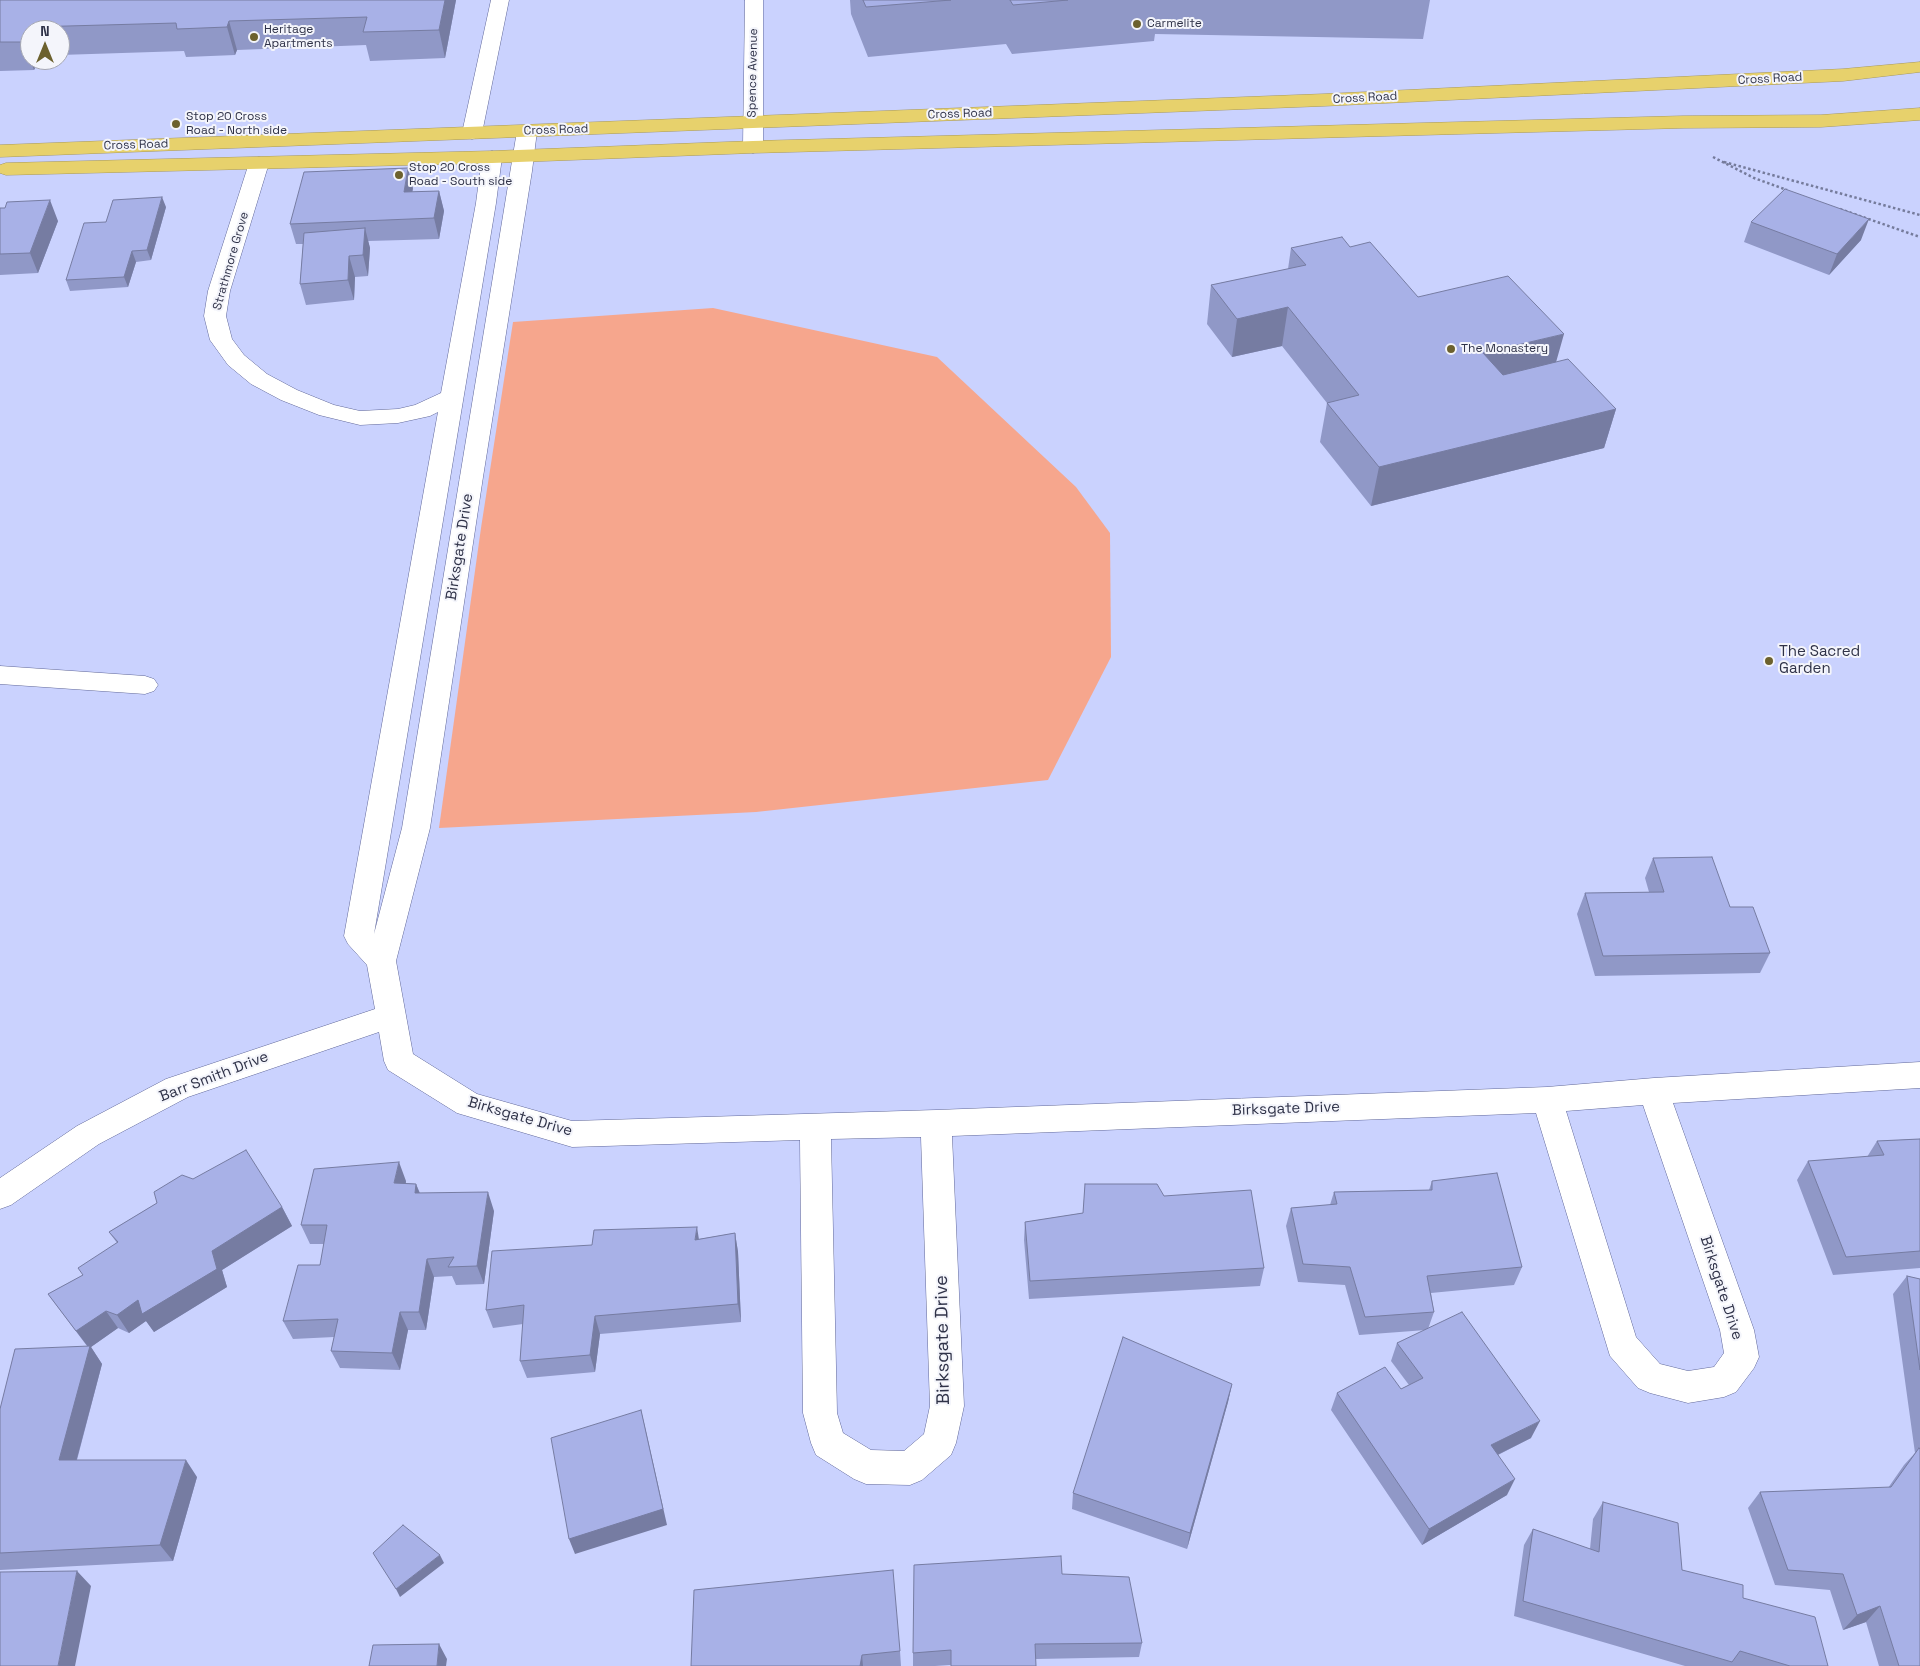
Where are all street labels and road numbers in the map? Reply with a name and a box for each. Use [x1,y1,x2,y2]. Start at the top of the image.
street label: Spence Avenue [745,28,761,118]
street label: Cross Road [1737,70,1803,88]
street label: Cross Road [1332,89,1398,107]
street label: Cross Road [927,106,993,122]
street label: Cross Road [523,122,589,138]
street label: Cross Road [103,137,169,153]
street label: Strathmore Grove [210,210,252,312]
street label: Birksgate Drive [443,492,477,602]
street label: Barr Smith Drive [157,1048,271,1106]
street label: Birksgate Drive [466,1093,574,1141]
street label: Birksgate Drive [1232,1098,1340,1120]
street label: Birksgate Drive [1696,1234,1746,1342]
street label: Birksgate Drive [931,1275,955,1405]

